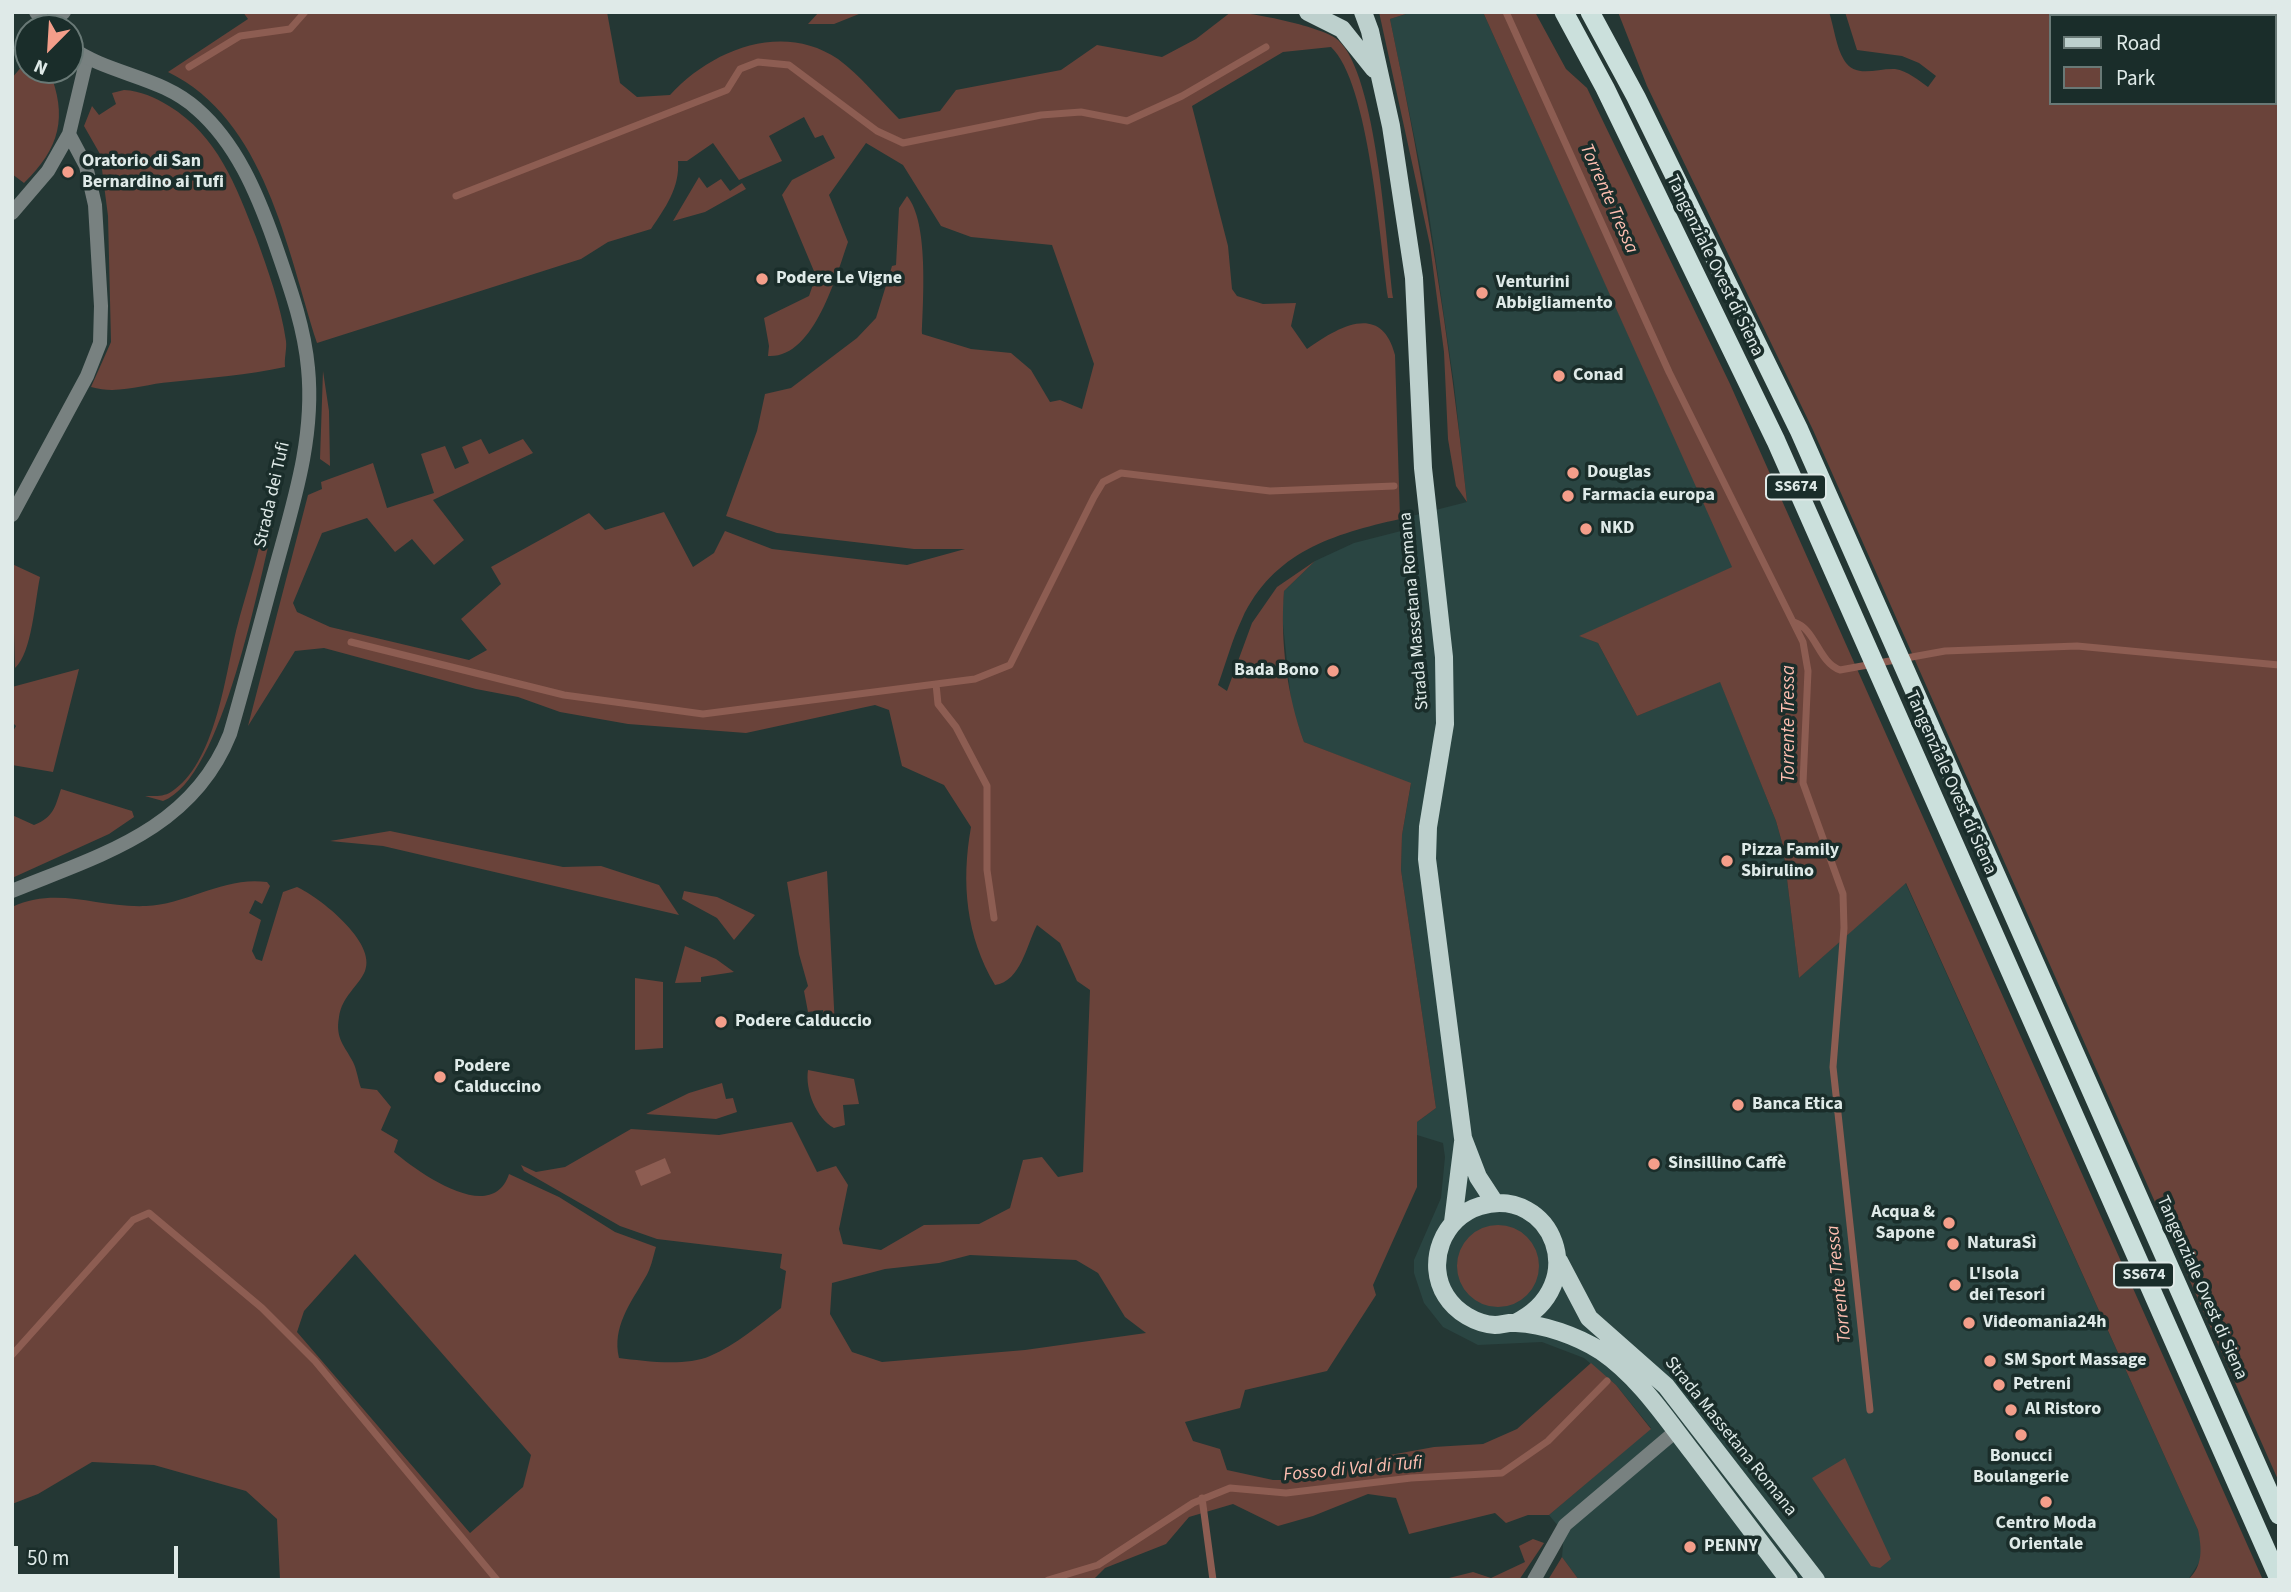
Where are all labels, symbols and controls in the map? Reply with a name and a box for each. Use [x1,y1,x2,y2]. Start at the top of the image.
north arrow [14,14,84,84]
legend [2050,14,2277,105]
text: Road [2116,28,2161,58]
text: N [30,52,52,82]
text: Park [2116,63,2155,93]
water label: Torrente Tressa [1574,141,1642,257]
place label: Oratorio di San Bernardino ai Tufi [82,151,224,194]
marker: Oratorio di San Bernardino ai Tufi [60,164,76,180]
street label: Tangenziale Ovest di Siena [1661,172,1767,360]
place label: Podere Le Vigne [776,268,902,290]
marker: Podere Le Vigne [754,271,770,287]
place label: Venturini Abbigliamento [1496,272,1613,314]
marker: Venturini Abbigliamento [1474,285,1490,301]
place label: Conad [1573,365,1624,387]
marker: Conad [1551,368,1567,384]
street label: Strada dei Tufi [250,440,296,550]
place label: Douglas [1587,462,1651,484]
marker: Douglas [1565,465,1581,481]
road number: SS674 [1766,474,1826,500]
place label: Farmacia europa [1582,485,1715,507]
marker: Farmacia europa [1560,488,1576,504]
street label: Strada Massetana Romana [1396,511,1434,711]
place label: NKD [1600,518,1634,540]
marker: NKD [1578,521,1594,537]
place label: Bada Bono [1234,660,1319,682]
marker: Bada Bono [1325,663,1341,679]
water label: Torrente Tressa [1779,665,1801,783]
street label: Tangenziale Ovest di Siena [1900,688,2000,878]
place label: Pizza Family Sbirulino [1741,840,1839,882]
marker: Pizza Family Sbirulino [1719,853,1735,869]
place label: Podere Calduccio [735,1011,872,1033]
marker: Podere Calduccio [713,1014,729,1030]
place label: Podere Calduccino [454,1056,541,1098]
marker: Podere Calduccino [432,1069,448,1085]
place label: Banca Etica [1752,1094,1843,1116]
marker: Banca Etica [1730,1097,1746,1113]
place label: Sinsillino Caffè [1668,1153,1786,1175]
marker: Sinsillino Caffè [1646,1156,1662,1172]
street label: Tangenziale Ovest di Siena [2151,1193,2251,1383]
place label: Acqua & Sapone [1871,1202,1935,1244]
marker: Acqua & Sapone [1941,1215,1957,1231]
water label: Torrente Tressa [1823,1224,1857,1344]
place label: NaturaSì [1967,1233,2036,1255]
marker: NaturaSì [1945,1236,1961,1252]
road number: SS674 [2114,1262,2174,1288]
place label: L'Isola dei Tesori [1969,1264,2045,1306]
marker: L'Isola dei Tesori [1947,1277,1963,1293]
place label: Videomania24h [1983,1312,2107,1334]
marker: Videomania24h [1961,1315,1977,1331]
place label: SM Sport Massage [2004,1350,2147,1372]
street label: Strada Massetana Romana [1659,1353,1801,1521]
marker: SM Sport Massage [1982,1353,1998,1369]
place label: Petreni [2013,1374,2071,1396]
marker: Petreni [1991,1377,2007,1393]
place label: Al Ristoro [2025,1399,2101,1421]
marker: Al Ristoro [2003,1402,2019,1418]
marker: Bonucci Boulangerie [2013,1427,2029,1443]
place label: Bonucci Boulangerie [1973,1446,2069,1488]
water label: Fosso di Val di Tufi [1283,1453,1423,1487]
marker: Centro Moda Orientale [2038,1494,2054,1510]
place label: Centro Moda Orientale [1995,1513,2097,1556]
scale bar [18,1532,182,1576]
place label: PENNY [1704,1536,1758,1558]
marker: PENNY [1682,1539,1698,1555]
text: 50 m [27,1543,69,1573]

